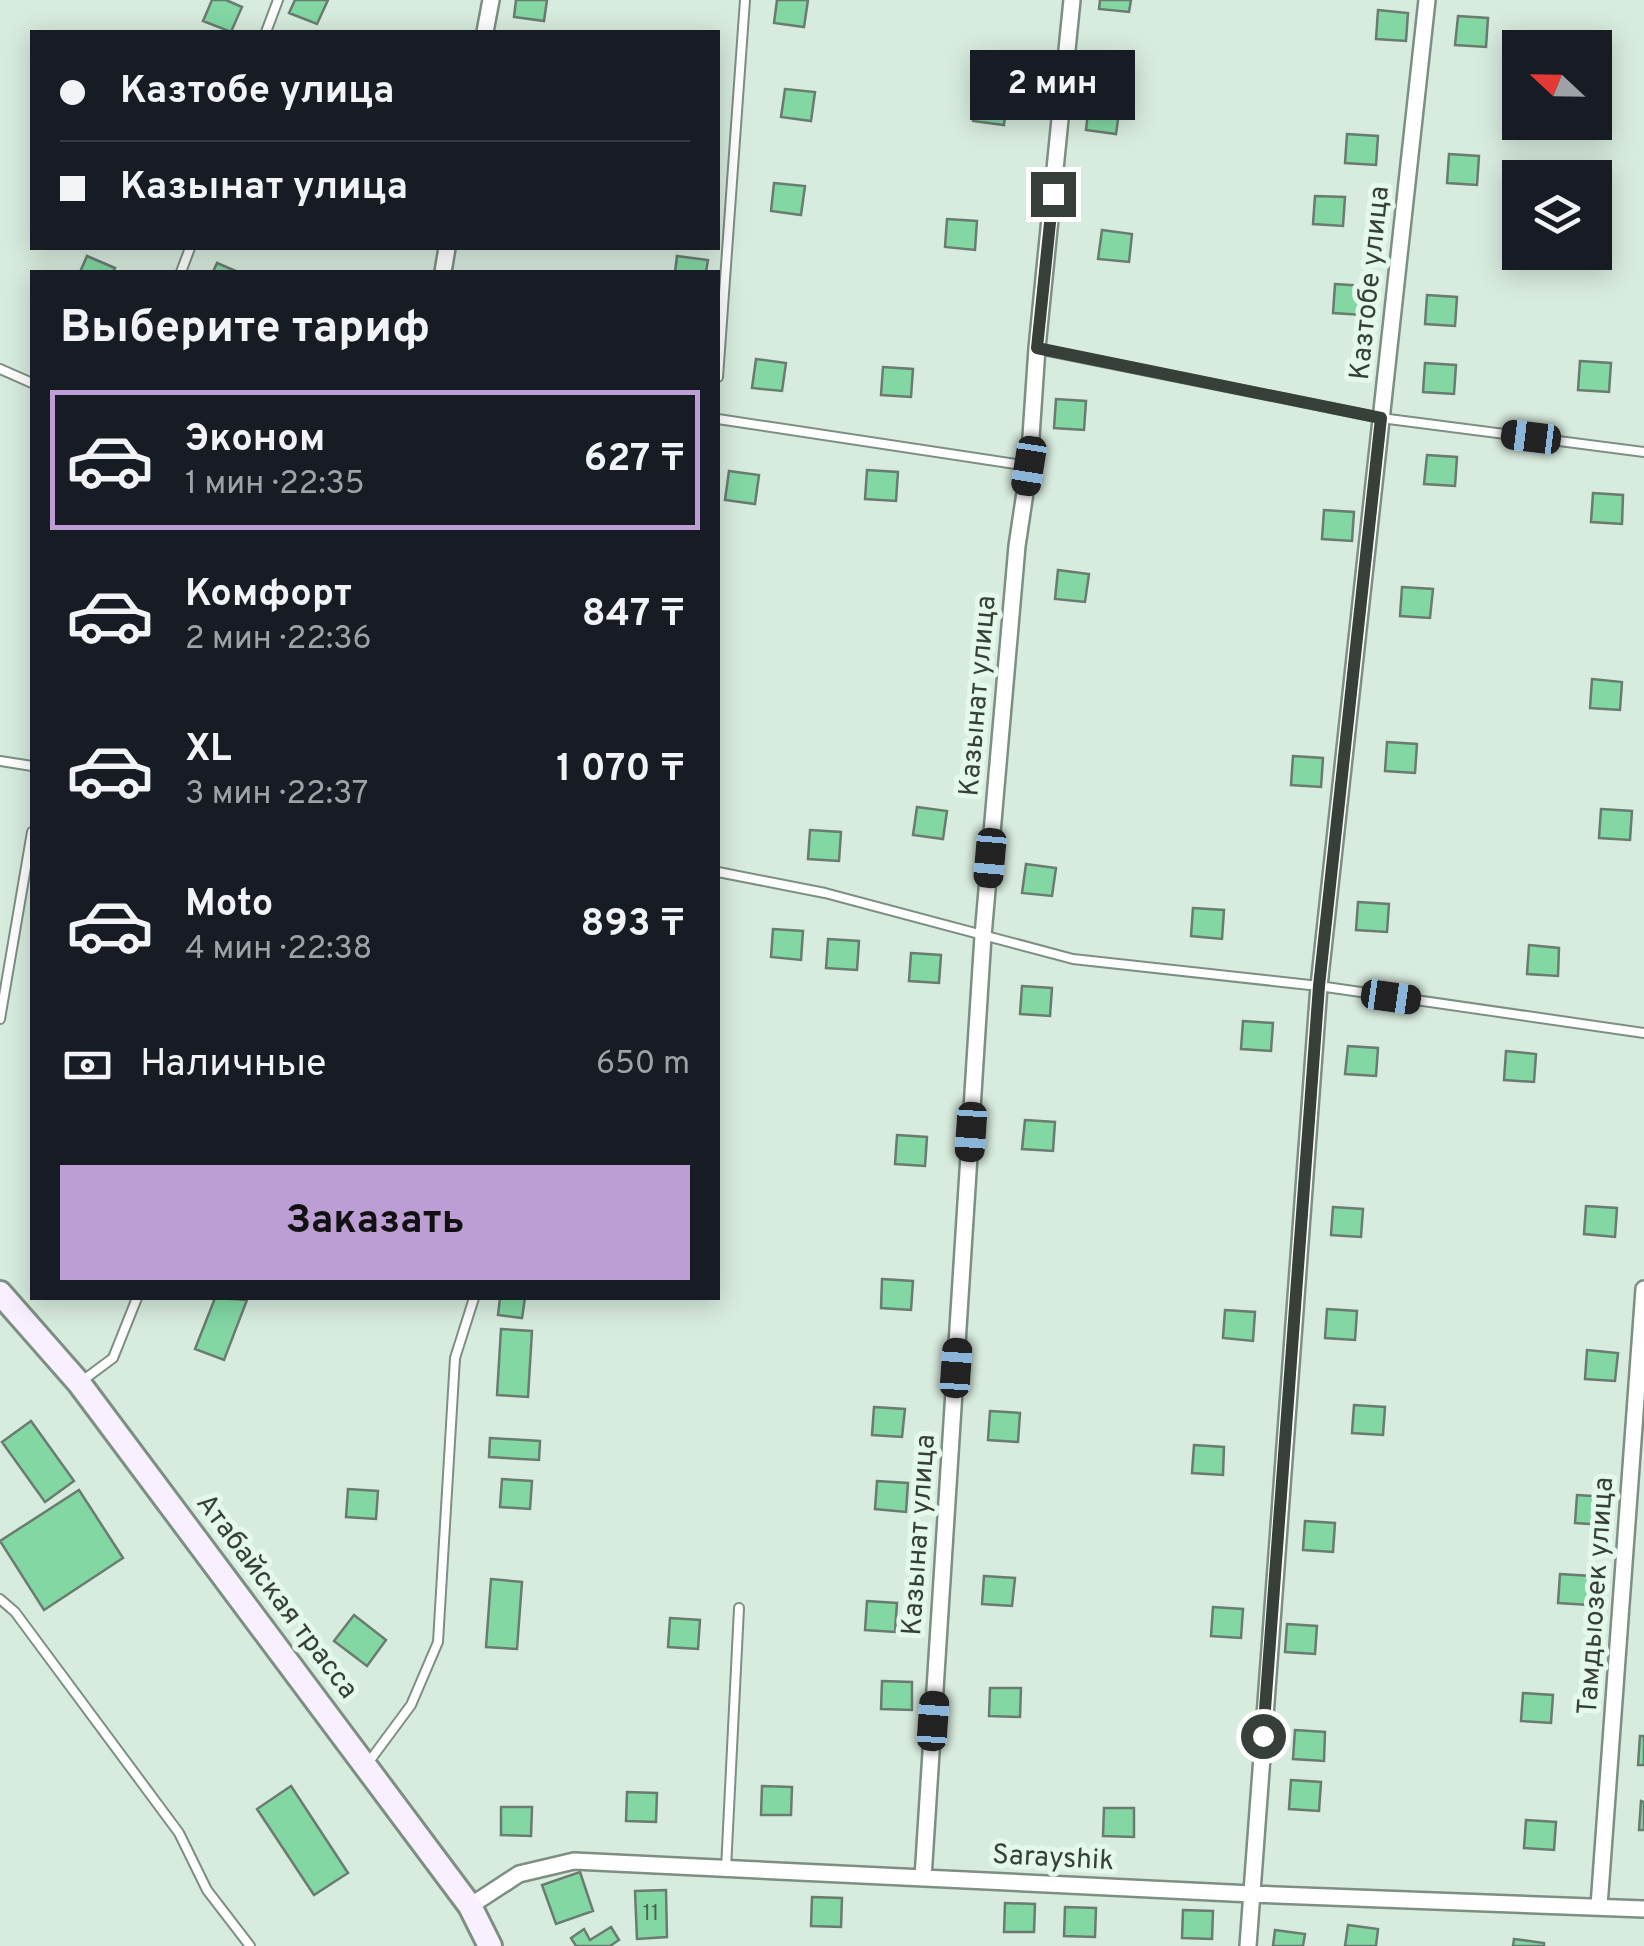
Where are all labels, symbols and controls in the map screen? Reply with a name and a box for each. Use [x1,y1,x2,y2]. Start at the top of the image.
north arrow [1502,30,1612,140]
map controls [1502,30,1612,270]
callout: 2 мин [970,49,1136,119]
text: 2 мин [1008,65,1097,105]
text: Казтобе улица [120,68,395,117]
button: layers [1502,160,1612,270]
text: Казынат улица [120,164,408,213]
route end [1031,172,1076,217]
street label: Казтобе улица [1343,184,1399,382]
text: Выберите тариф [60,301,430,358]
icon: car [65,415,155,505]
text: Эконом [185,416,325,465]
car [1499,418,1563,456]
car [1009,434,1049,498]
text: 627 ₸ [584,436,685,485]
text: 1 мин · 22:35 [185,465,365,505]
icon: car [65,570,155,660]
text: Комфорт [185,571,352,620]
text: 847 ₸ [582,591,685,640]
street label: Казынат улица [952,594,1006,798]
text: 2 мин · 22:36 [185,620,372,660]
icon: car [65,725,155,815]
text: XL [185,726,232,775]
text: 1 070 ₸ [556,746,685,795]
text: 3 мин · 22:37 [185,775,369,815]
car [972,827,1008,889]
icon: car [65,880,155,970]
text: Moto [185,881,273,930]
text: 893 ₸ [581,901,685,950]
text: 4 мин · 22:38 [185,930,372,970]
car [1359,978,1423,1016]
icon: cash [60,1038,115,1093]
text: Наличные [140,1041,327,1090]
text: 650 m [596,1045,690,1085]
car [954,1101,988,1163]
button: Заказать [60,1165,690,1280]
car [939,1337,973,1399]
street label: Казынат улица [895,1433,945,1637]
street label: Тамдыозек улица [1571,1476,1623,1716]
street label: Атабайская трасса [187,1487,365,1707]
car [916,1690,950,1752]
route start [1241,1714,1286,1759]
street label: Sarayshik [991,1838,1115,1880]
house number: 11 [643,1901,659,1928]

